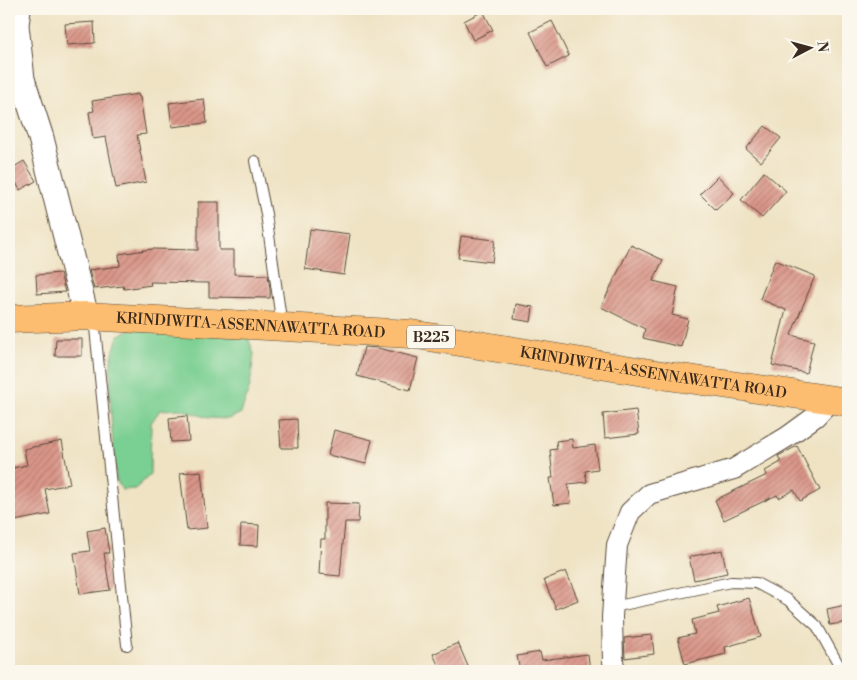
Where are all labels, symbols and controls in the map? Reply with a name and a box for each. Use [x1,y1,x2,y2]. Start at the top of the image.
north arrow [784,22,834,72]
text: N [812,40,831,53]
street label: KRINDIWITA-ASSENNAWATTA ROAD [116,309,386,343]
road number: B225 [407,326,455,348]
street label: KRINDIWITA-ASSENNAWATTA ROAD [519,343,788,403]

